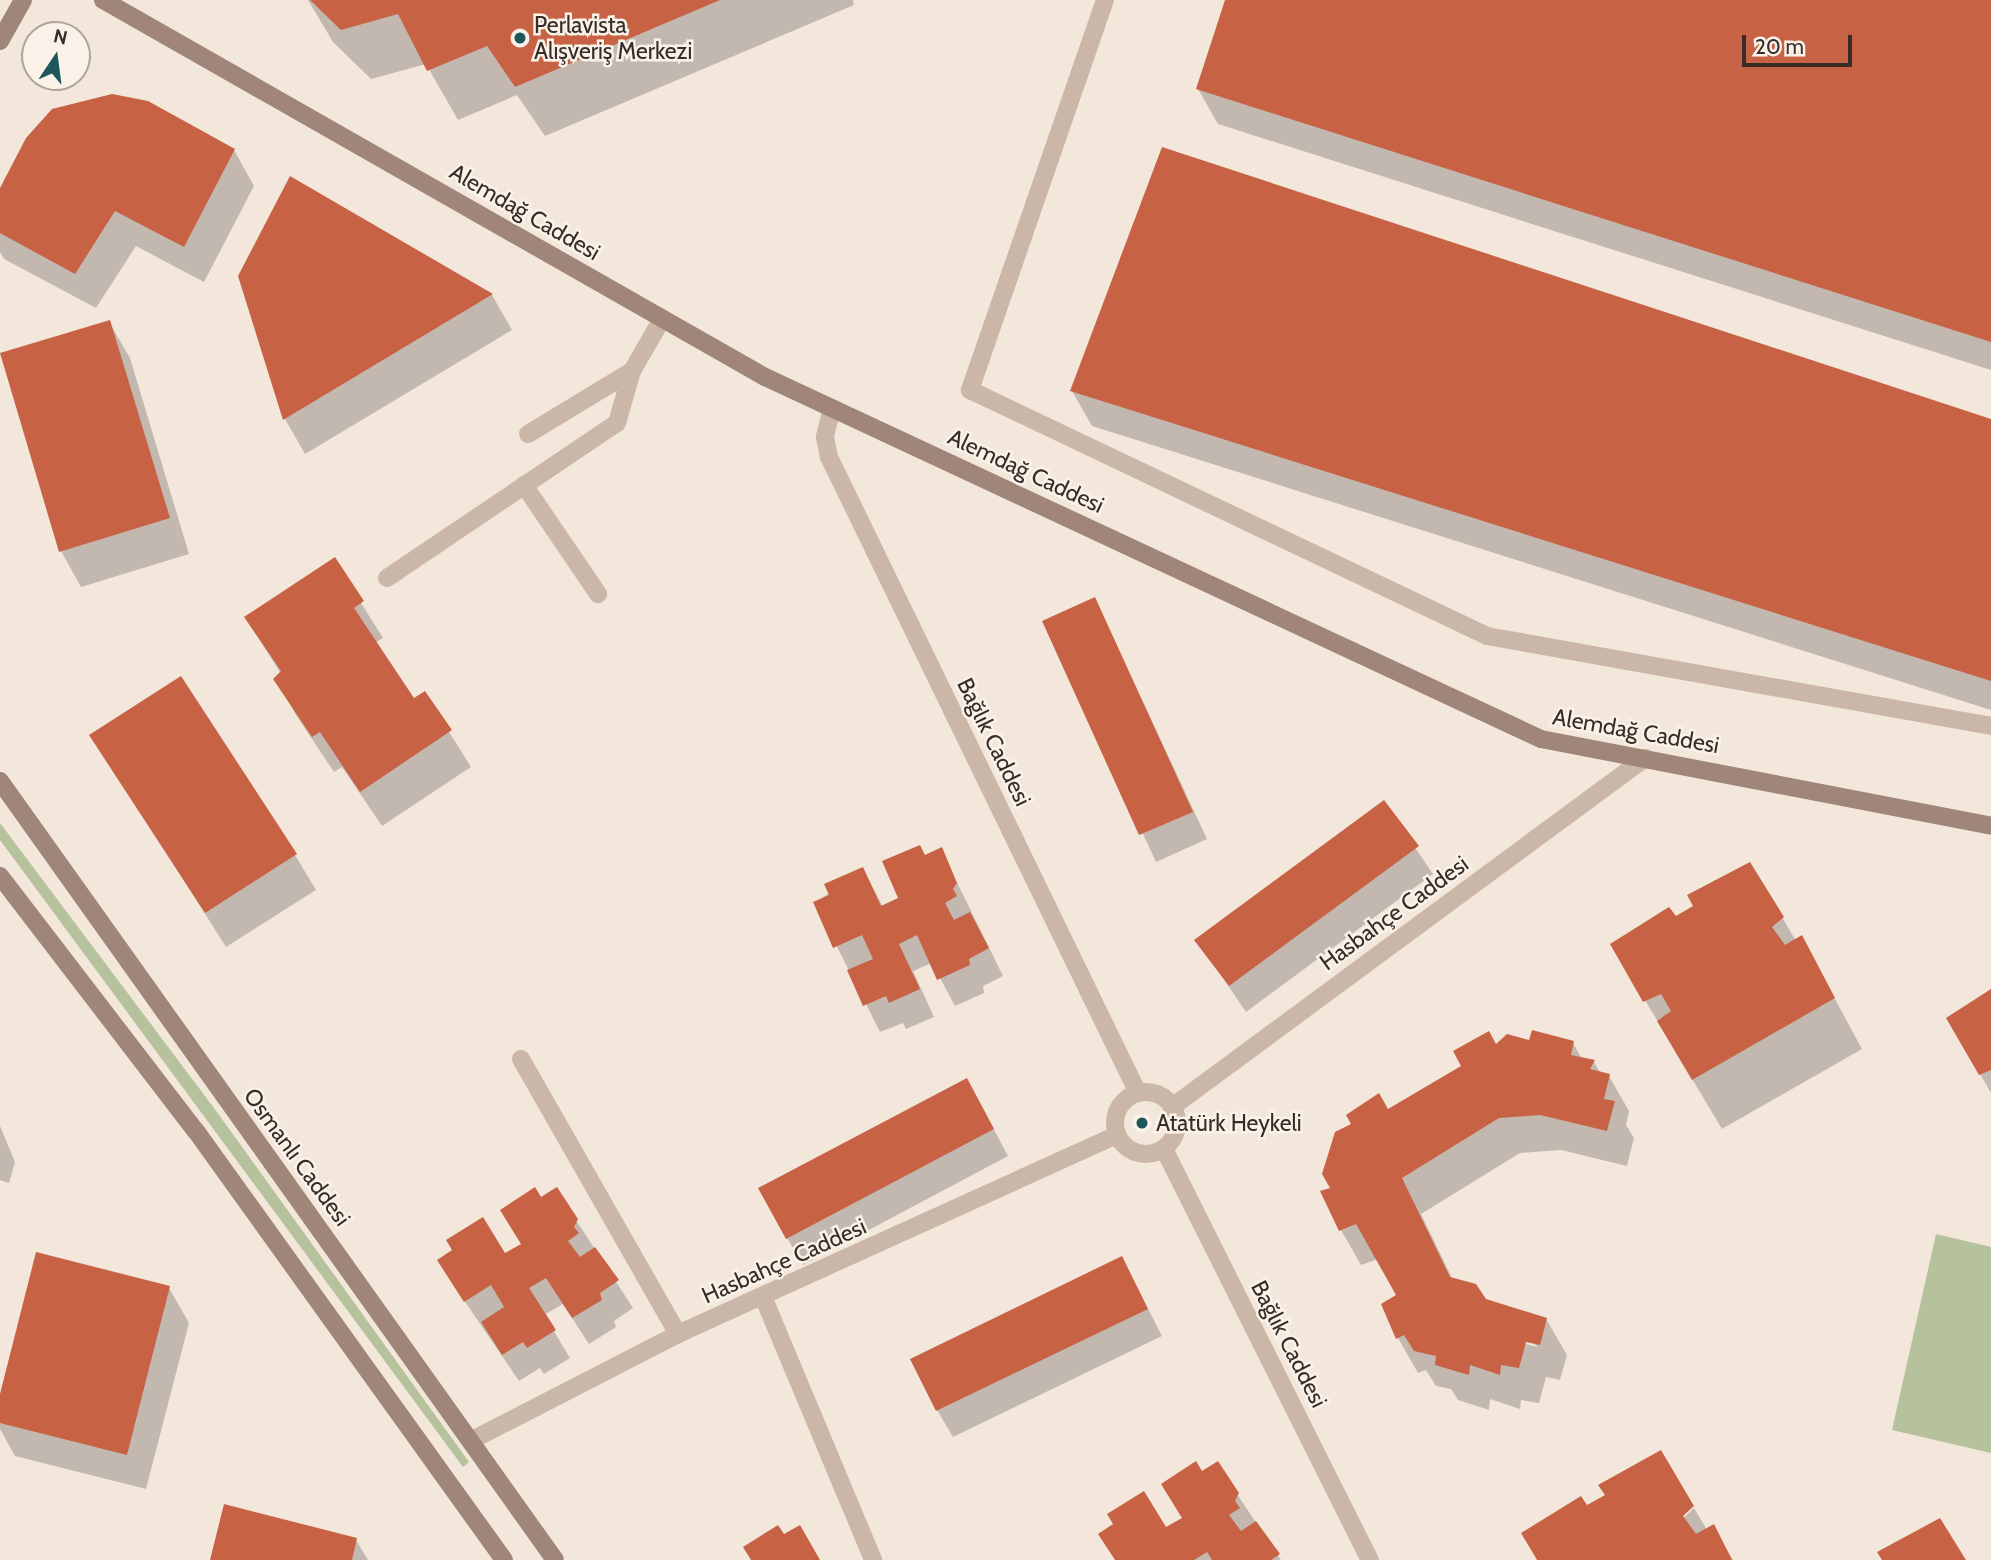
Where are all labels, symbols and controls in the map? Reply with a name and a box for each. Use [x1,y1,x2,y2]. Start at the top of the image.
place label: Perlavista Alışveriş Merkezi [534,11,692,65]
north arrow [21,21,91,91]
scale bar [1746,21,1856,65]
text: N [51,24,70,50]
marker: Perlavista Alışveriş Merkezi [512,30,528,46]
text: 20 m [1755,34,1804,59]
street label: Alemdağ Caddesi [445,158,605,266]
street label: Alemdağ Caddesi [944,423,1108,519]
street label: Bağlık Caddesi [951,674,1037,810]
street label: Alemdağ Caddesi [1551,703,1721,759]
street label: Hasbahçe Caddesi [1314,850,1474,976]
street label: Osmanlı Caddesi [238,1083,356,1231]
place label: Atatürk Heykeli [1156,1109,1302,1137]
marker: Atatürk Heykeli [1134,1115,1150,1131]
street label: Hasbahçe Caddesi [698,1212,870,1310]
street label: Bağlık Caddesi [1245,1276,1333,1412]

